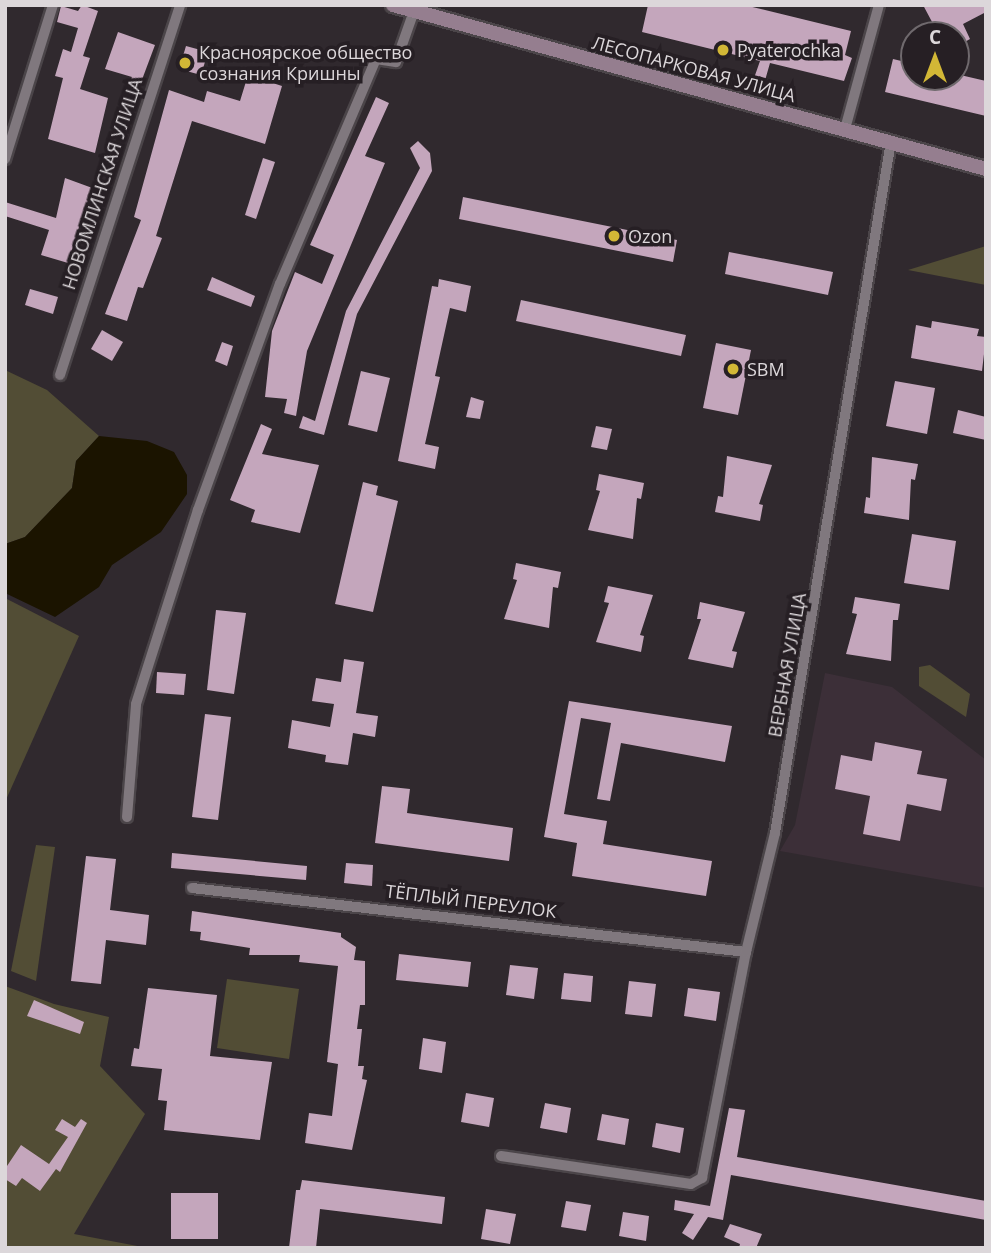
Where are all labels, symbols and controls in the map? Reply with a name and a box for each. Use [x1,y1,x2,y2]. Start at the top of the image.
north arrow [900,21,970,91]
text: С [929,24,941,50]
street label: ЛЕСОПАРКОВАЯ УЛИЦА [590,31,798,107]
place label: Pyaterochka [737,39,841,61]
place label: Красноярское общество сознания Кришны [199,42,412,84]
marker: Pyaterochka [715,42,731,58]
marker: Красноярское общество сознания Кришны [177,55,193,71]
street label: НОВОМЛИНСКАЯ УЛИЦА [58,76,146,292]
place label: Ozon [628,225,672,247]
marker: Ozon [606,228,622,244]
place label: SBM [747,358,785,380]
marker: SBM [725,361,741,377]
street label: ВЕРБНАЯ УЛИЦА [764,591,810,739]
street label: ТЁПЛЫЙ ПЕРЕУЛОК [384,880,558,922]

